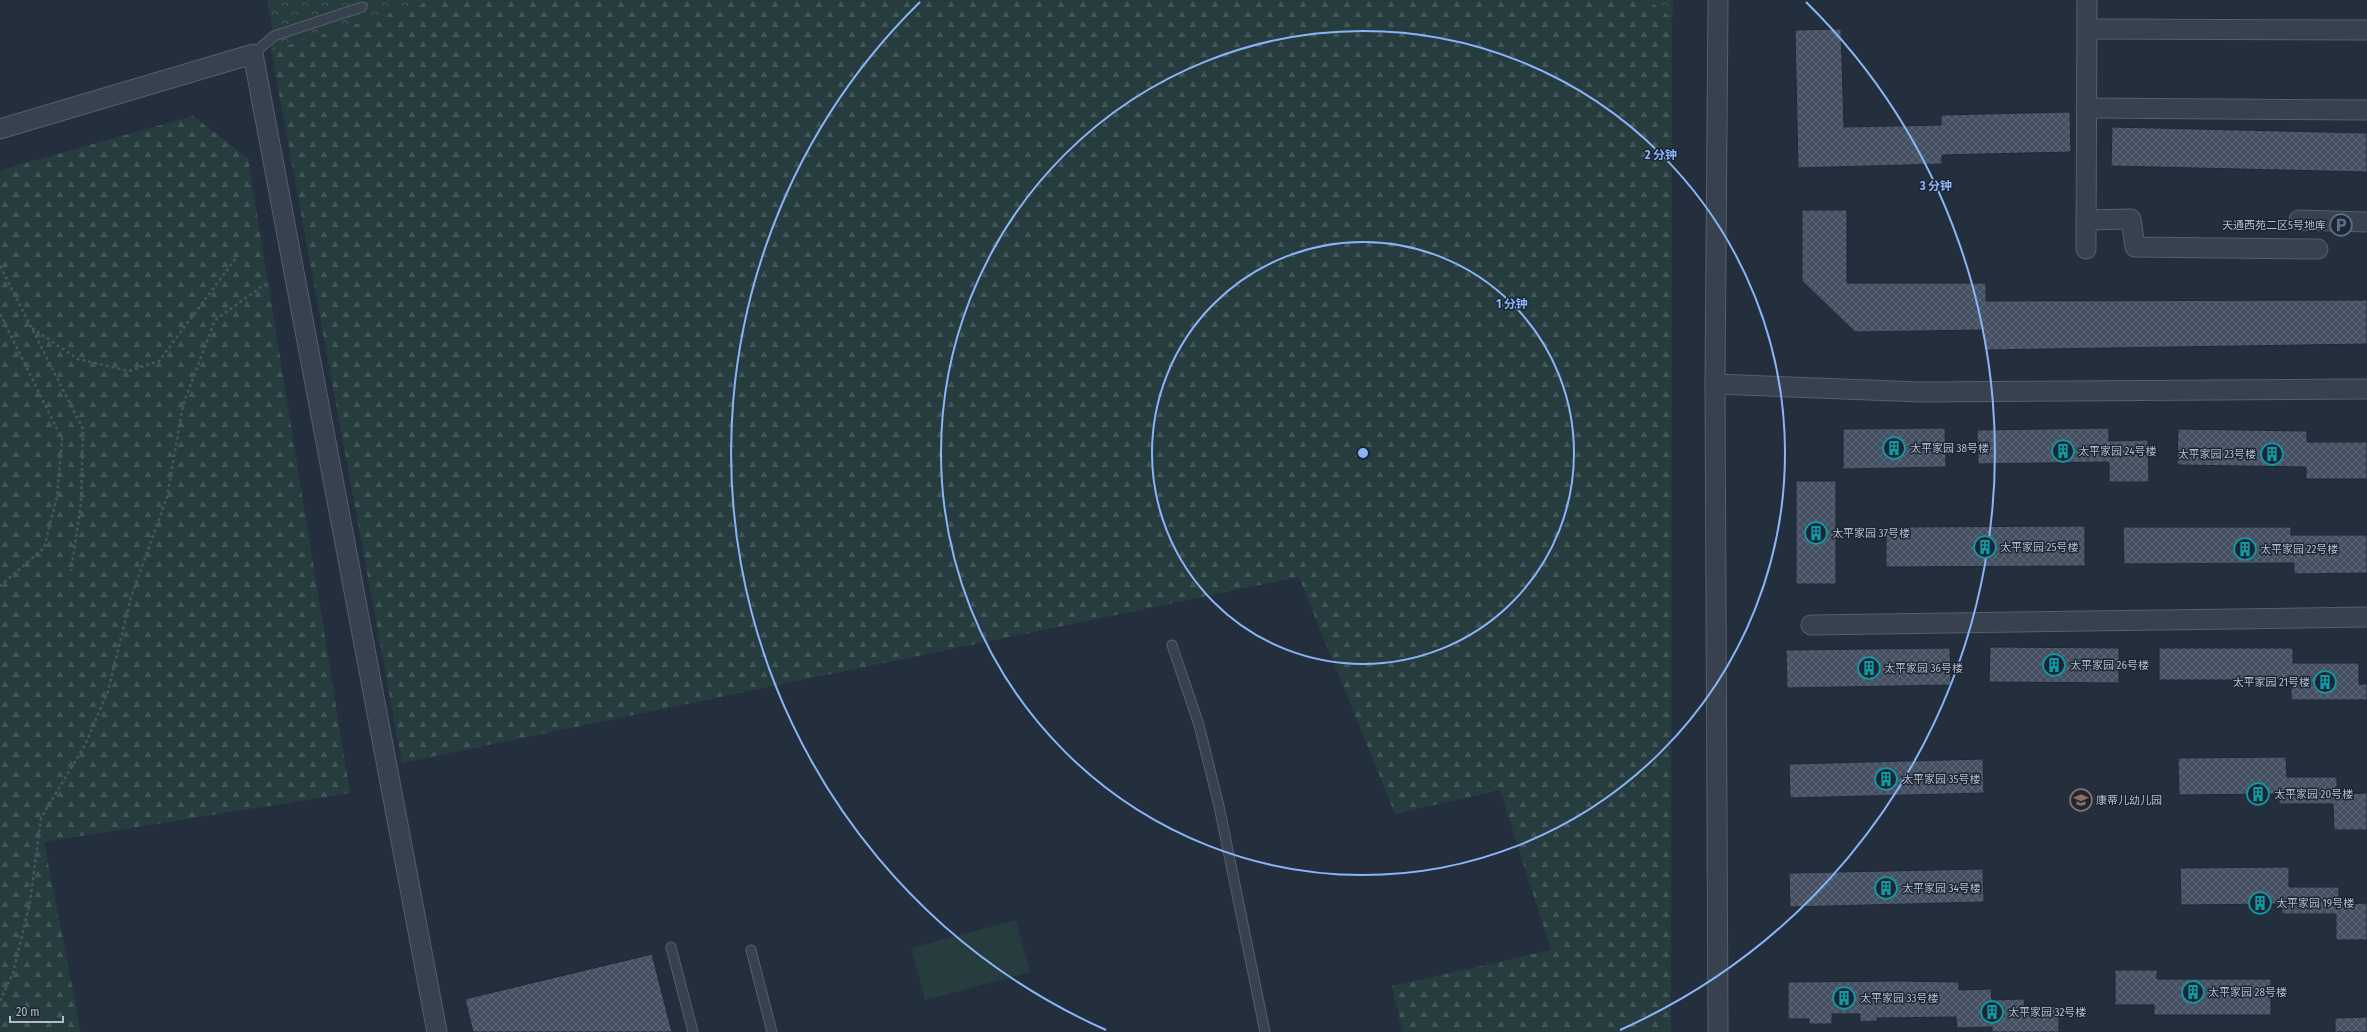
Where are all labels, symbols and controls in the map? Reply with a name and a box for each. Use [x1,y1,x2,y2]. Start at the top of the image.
text: 2 分钟 [1644,148,1677,162]
text: 3 分钟 [1919,179,1952,193]
parking icon: 天通西苑二区5号地库 [2328,212,2354,238]
place label: 天通西苑二区5号地库 [2222,219,2326,232]
text: 1 分钟 [1496,297,1528,311]
building icon: 太平家园 38号楼 [1881,435,1907,461]
building icon: 太平家园 24号楼 [2050,438,2076,464]
building icon: 太平家园 23号楼 [2259,441,2285,467]
place label: 太平家园 38号楼 [1910,442,1989,455]
place label: 太平家园 24号楼 [2078,445,2157,458]
centre of rings [1356,446,1370,460]
place label: 太平家园 23号楼 [2178,448,2256,461]
building icon: 太平家园 37号楼 [1803,520,1829,546]
place label: 太平家园 37号楼 [1832,527,1910,540]
building icon: 太平家园 25号楼 [1972,534,1998,560]
building icon: 太平家园 22号楼 [2232,536,2258,562]
place label: 太平家园 25号楼 [2000,541,2079,554]
place label: 太平家园 22号楼 [2260,543,2338,556]
building icon: 太平家园 26号楼 [2041,652,2067,678]
building icon: 太平家园 36号楼 [1856,655,1882,681]
place label: 太平家园 26号楼 [2070,659,2149,672]
place label: 太平家园 36号楼 [1884,662,1963,675]
building icon: 太平家园 21号楼 [2312,669,2338,695]
place label: 太平家园 21号楼 [2233,676,2310,689]
building icon: 太平家园 35号楼 [1873,766,1899,792]
place label: 太平家园 35号楼 [1902,773,1981,786]
building icon: 太平家园 20号楼 [2245,781,2271,807]
school or university icon: 康蒂儿幼儿园 [2068,787,2094,813]
place label: 太平家园 20号楼 [2274,788,2353,801]
place label: 康蒂儿幼儿园 [2096,794,2162,807]
building icon: 太平家园 34号楼 [1873,875,1899,901]
place label: 太平家园 34号楼 [1902,882,1981,895]
building icon: 太平家园 19号楼 [2247,890,2273,916]
place label: 太平家园 19号楼 [2276,897,2354,910]
building icon: 太平家园 28号楼 [2180,979,2206,1005]
building icon: 太平家园 33号楼 [1831,985,1857,1011]
place label: 太平家园 28号楼 [2208,986,2287,999]
place label: 太平家园 33号楼 [1860,992,1939,1005]
scale bar [10,998,63,1024]
building icon: 太平家园 32号楼 [1979,999,2005,1025]
text: 20 m [16,1005,40,1019]
place label: 太平家园 32号楼 [2008,1006,2086,1019]

